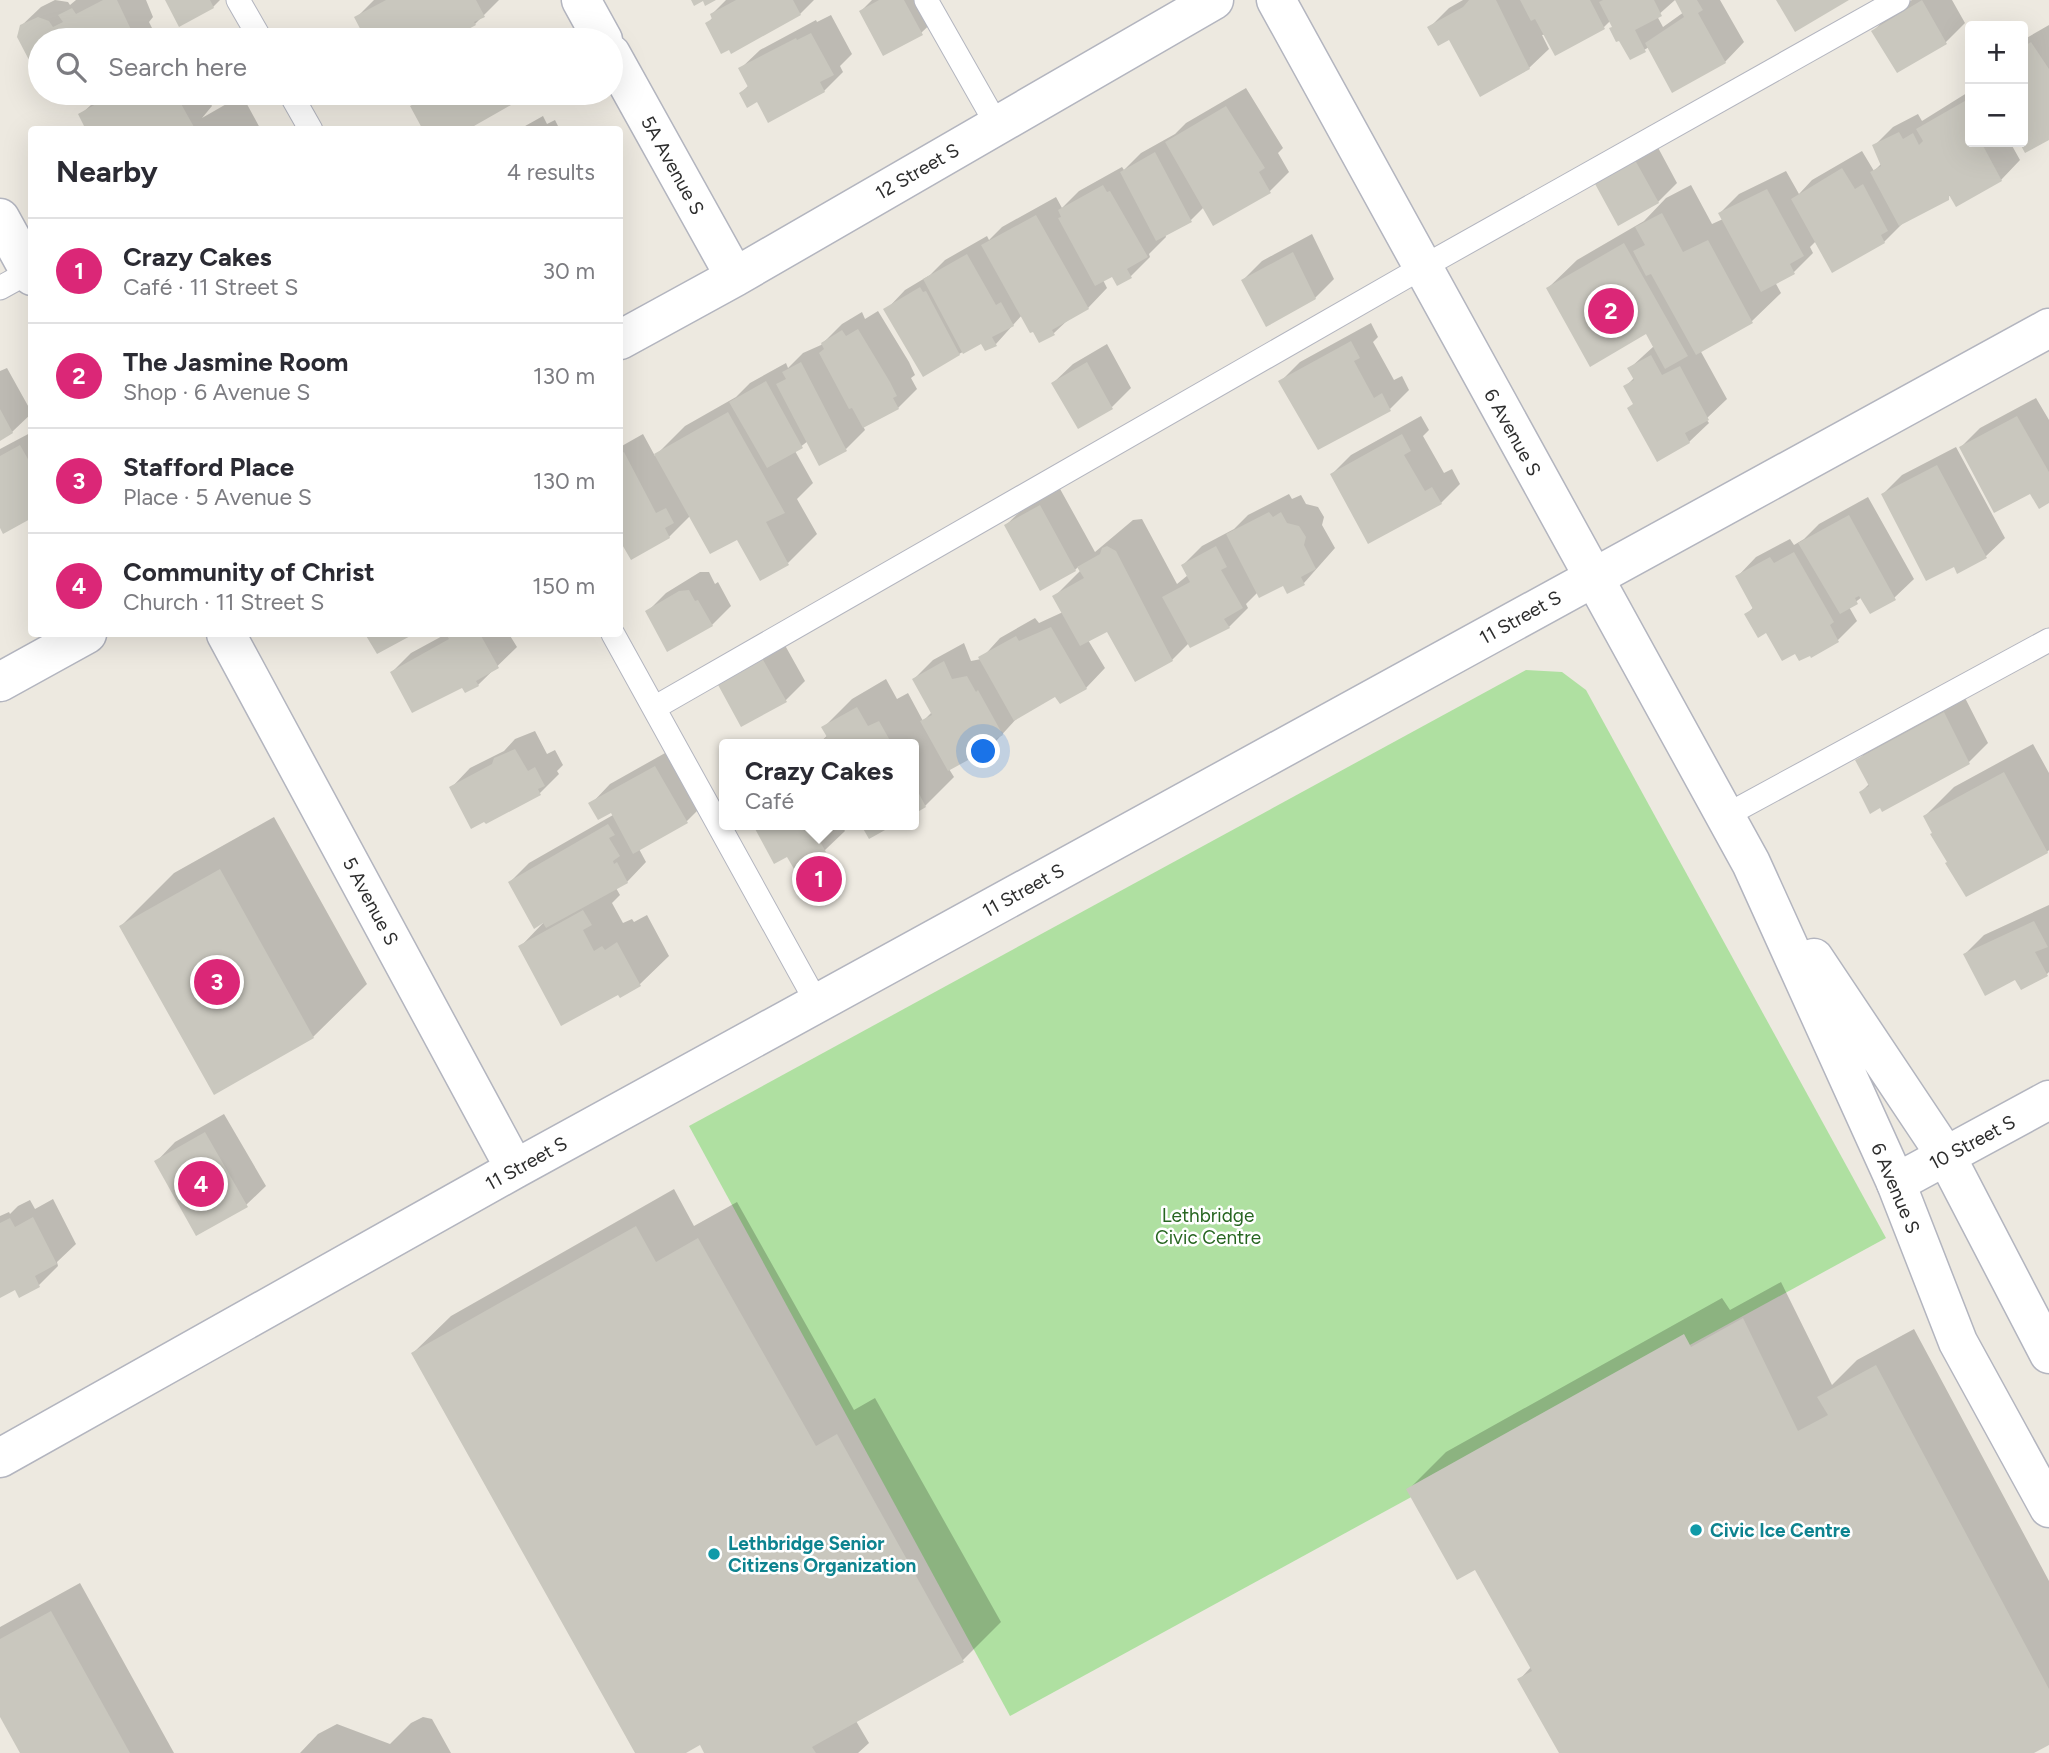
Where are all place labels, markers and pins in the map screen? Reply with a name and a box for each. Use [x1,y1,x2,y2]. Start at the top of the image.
pin: 2 [1588,285,1634,337]
pin: 1 [796,853,842,905]
pin: 3 [194,956,240,1008]
pin: 4 [178,1158,224,1210]
place label: Civic Ice Centre [1710,1519,1851,1542]
marker: Civic Ice Centre [1688,1522,1704,1538]
place label: Lethbridge Senior Citizens Organization [728,1532,916,1577]
marker: Lethbridge Senior Citizens Organization [706,1546,722,1562]

